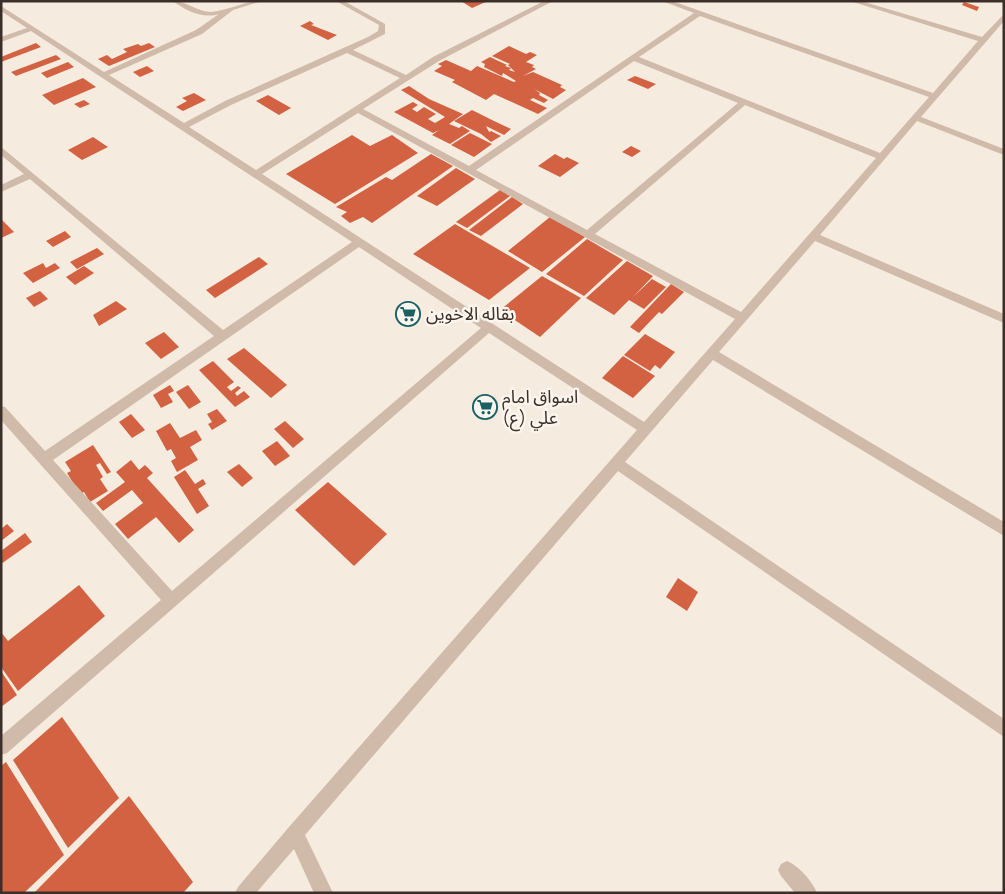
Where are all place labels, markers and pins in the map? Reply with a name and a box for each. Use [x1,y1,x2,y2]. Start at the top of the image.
supermarket icon: بقاله الاخوين [395,301,421,327]
place label: بقاله الاخوين [426,301,514,325]
place label: اسواق امام علي (ع) [502,384,578,432]
supermarket icon: اسواق امام علي (ع) [472,394,498,420]

